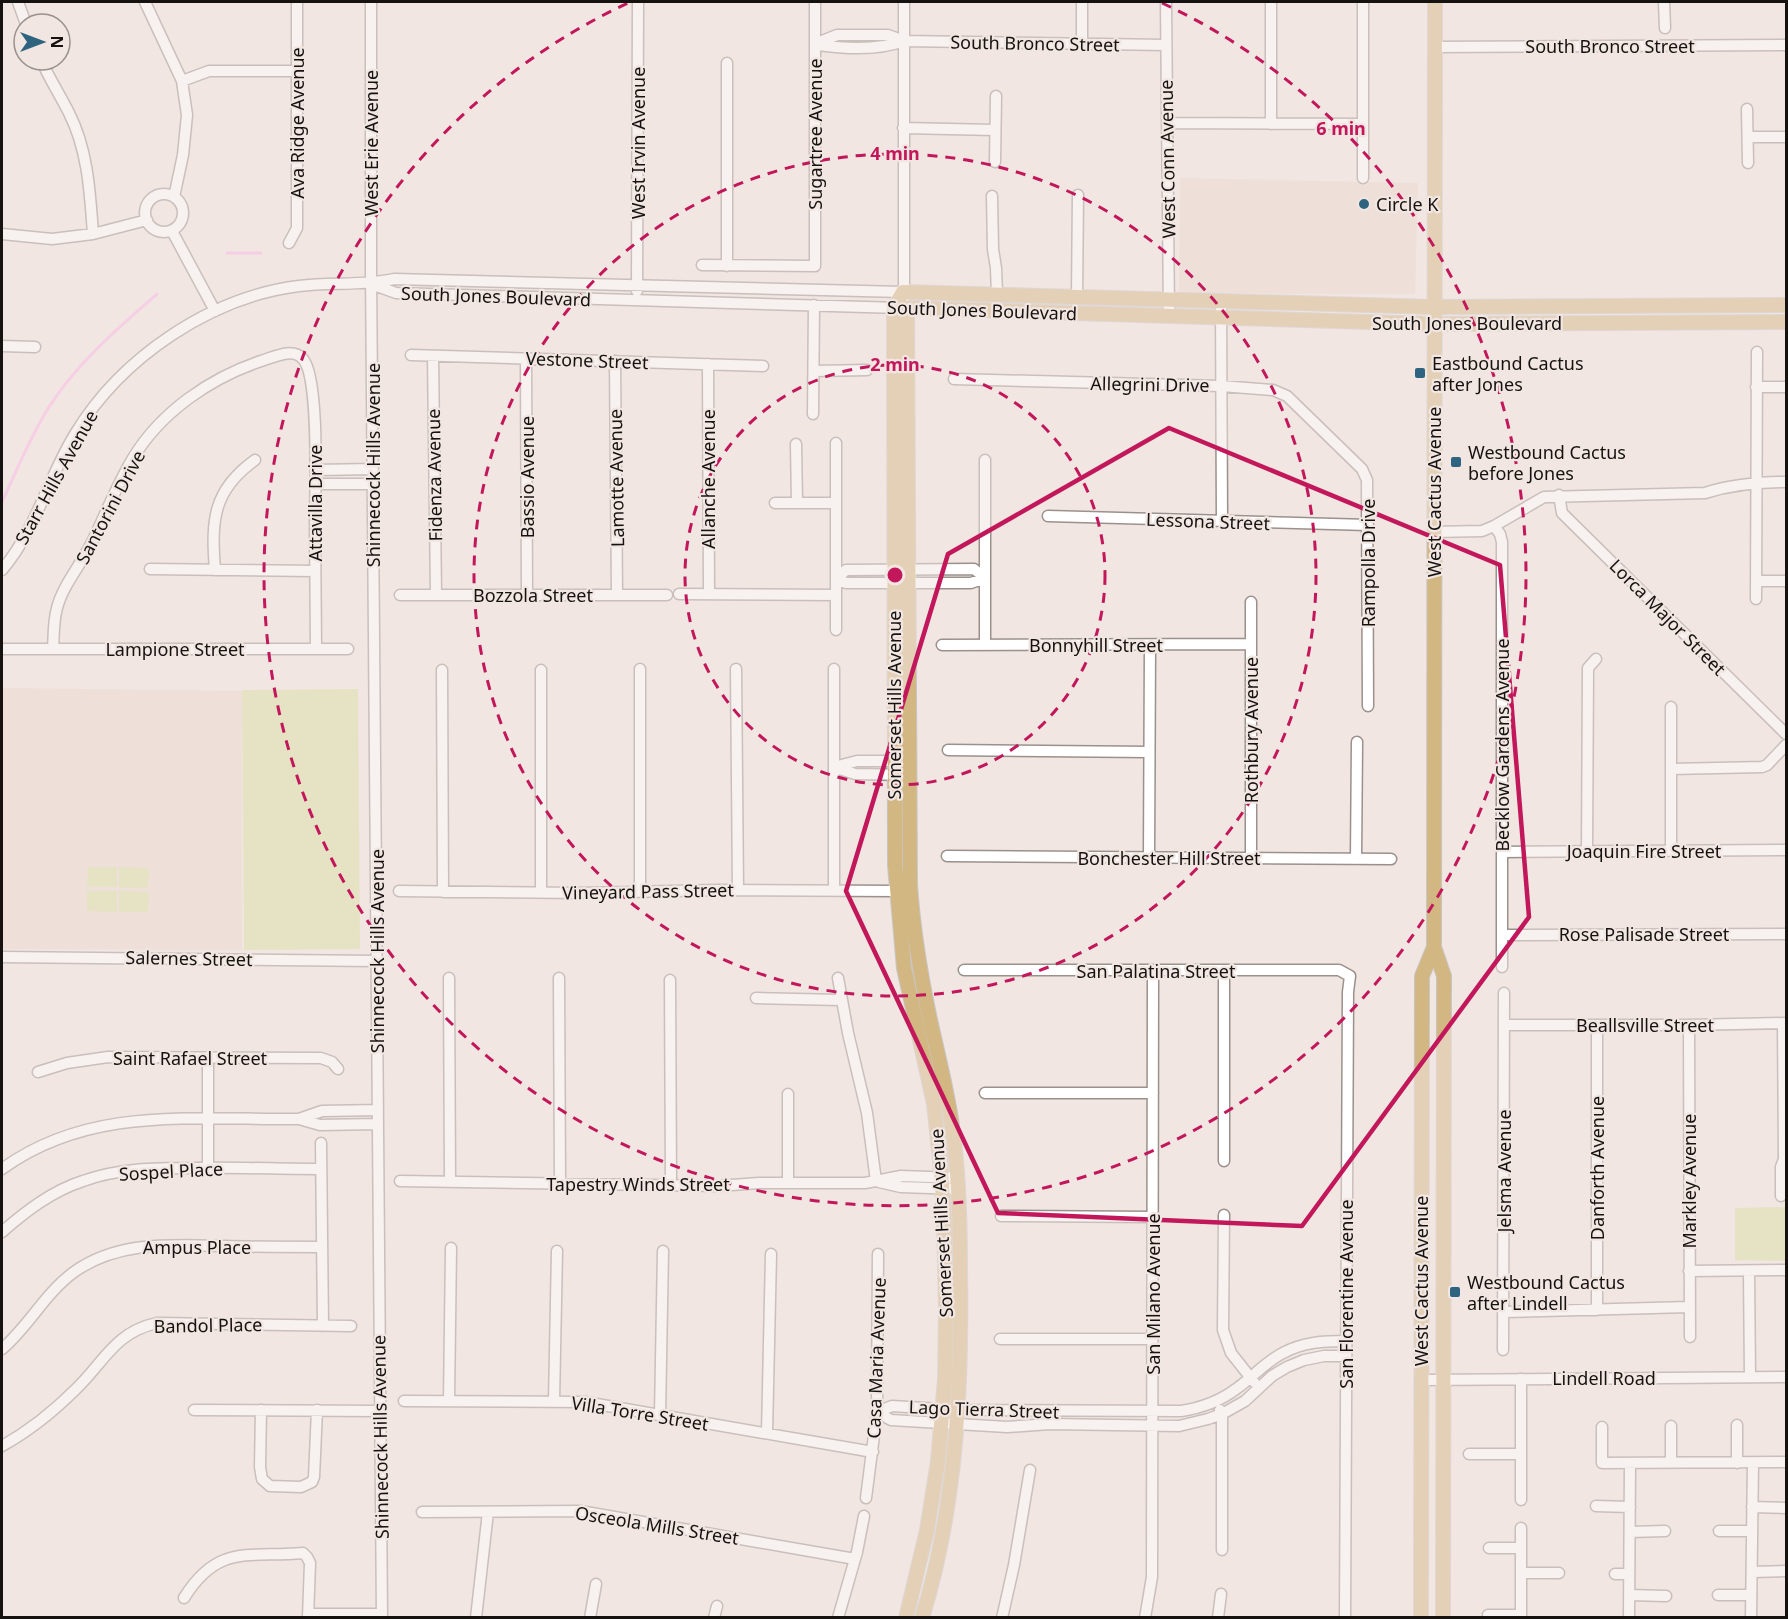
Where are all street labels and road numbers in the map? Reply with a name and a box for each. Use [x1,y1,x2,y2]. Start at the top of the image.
street label: South Bronco Street [950,30,1120,56]
street label: South Bronco Street [1525,34,1695,58]
street label: Ava Ridge Avenue [285,47,309,199]
street label: Sugartree Avenue [803,58,827,210]
street label: West Irvin Avenue [626,67,650,219]
street label: West Erie Avenue [359,70,383,216]
street label: West Conn Avenue [1154,79,1180,239]
street label: South Jones Boulevard [401,281,591,311]
street label: South Jones Boulevard [887,295,1077,325]
street label: South Jones Boulevard [1372,311,1562,335]
street label: Vestone Street [525,346,649,374]
street label: Shinnecock Hills Avenue [361,363,385,567]
street label: Allegrini Drive [1090,371,1210,397]
street label: Starr Hills Avenue [9,406,103,548]
street label: West Cactus Avenue [1422,407,1446,577]
street label: Fidenza Avenue [421,408,447,542]
street label: Lamotte Avenue [603,409,629,547]
street label: Allanche Avenue [696,409,720,549]
street label: Bassio Avenue [515,416,539,538]
street label: Attavilla Drive [303,445,327,561]
street label: Santorini Drive [70,446,150,568]
street label: Rampolla Drive [1356,499,1380,627]
street label: Lessona Street [1146,507,1271,535]
street label: Lorca Major Street [1605,554,1732,681]
street label: Bozzola Street [473,583,593,607]
street label: Somerset Hills Avenue [882,611,906,799]
street label: Bonnyhill Street [1029,633,1164,657]
street label: Lampione Street [105,637,245,661]
street label: Becklow Gardens Avenue [1490,638,1514,852]
street label: Rothbury Avenue [1239,657,1263,803]
street label: Joaquin Fire Street [1565,839,1722,863]
street label: Bonchester Hill Street [1077,846,1261,870]
street label: Shinnecock Hills Avenue [365,849,389,1053]
street label: Vineyard Pass Street [562,877,735,904]
street label: Rose Palisade Street [1559,922,1730,946]
street label: Salernes Street [125,945,253,971]
street label: San Palatina Street [1077,959,1236,983]
street label: Beallsville Street [1576,1013,1715,1037]
street label: Saint Rafael Street [113,1046,268,1070]
street label: Danforth Avenue [1585,1096,1609,1240]
street label: Jelsma Avenue [1492,1109,1516,1235]
street label: Markley Avenue [1677,1114,1701,1248]
street label: Somerset Hills Avenue [924,1128,958,1318]
street label: Sospel Place [118,1156,224,1186]
street label: Tapestry Winds Street [546,1172,730,1196]
street label: West Cactus Avenue [1409,1196,1433,1366]
street label: San Florentine Avenue [1334,1199,1358,1389]
street label: San Milano Avenue [1141,1213,1165,1375]
street label: Ampus Place [143,1235,251,1259]
street label: Casa Maria Avenue [861,1277,891,1439]
street label: Bandol Place [153,1312,263,1338]
street label: Shinnecock Hills Avenue [366,1335,394,1539]
street label: Lindell Road [1552,1366,1656,1390]
street label: Villa Torre Street [570,1390,711,1436]
street label: Lago Tierra Street [908,1394,1060,1424]
street label: Osceola Mills Street [573,1500,741,1550]

